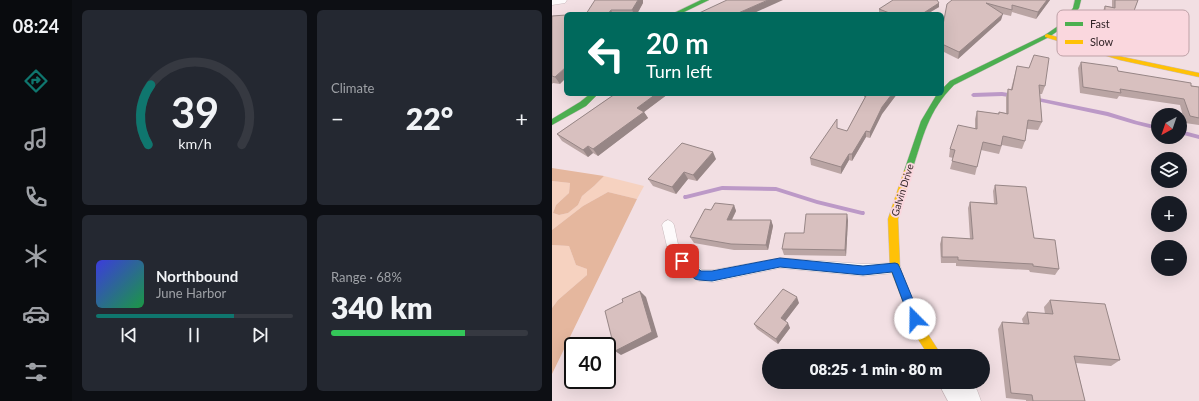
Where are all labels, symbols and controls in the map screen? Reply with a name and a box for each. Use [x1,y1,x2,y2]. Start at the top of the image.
legend [1057,10,1189,56]
text: 08:24 [13,15,59,37]
text: Fast [1090,17,1110,30]
text: 20 m [646,26,709,60]
icon: left [580,28,632,80]
text: Slow [1090,35,1114,48]
text: Turn left [646,60,712,82]
icon: directions [22,67,50,95]
text: Climate [331,80,374,96]
text: 39 [170,87,219,137]
text: 22° [406,100,453,136]
text: − [331,105,344,132]
text: + [515,105,528,132]
north arrow [1151,108,1187,144]
map controls [1151,108,1187,276]
icon: music [22,125,50,153]
text: km/h [178,135,211,152]
button: layers [1151,152,1187,188]
street label: Galvin Drive [888,162,916,218]
icon: phone [22,183,50,211]
button: + [1151,196,1187,232]
button: − [1151,240,1187,276]
icon: climate [22,242,50,270]
pin [665,244,699,278]
icon: arrive [671,250,693,272]
text: Northbound [156,267,238,285]
text: Range · 68% [331,269,402,285]
text: June Harbor [156,285,226,301]
text: 340 km [331,289,432,325]
position arrow [894,298,936,340]
icon: car [22,300,50,328]
icon: previous [118,324,140,346]
icon: pause [183,324,205,346]
icon: next [249,324,271,346]
speed limit sign: 40 [564,337,616,389]
icon: filters [22,358,50,386]
text: 08:25 · 1 min · 80 m [810,360,942,378]

